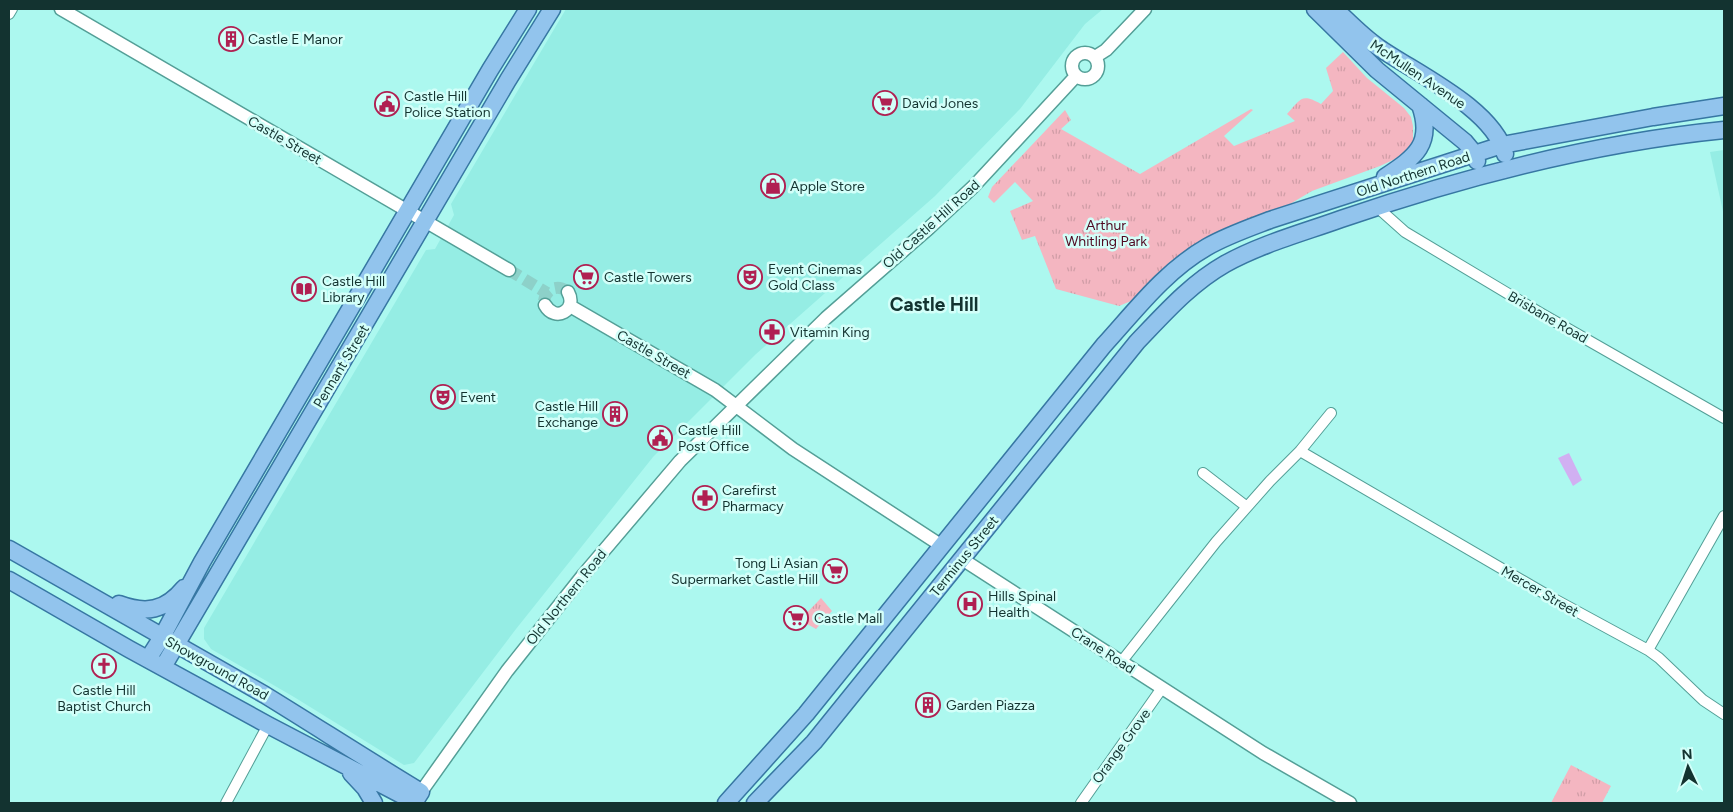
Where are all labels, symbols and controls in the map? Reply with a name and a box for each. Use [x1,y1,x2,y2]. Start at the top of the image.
building icon: Castle E Manor [218,26,244,52]
place label: Castle E Manor [248,31,343,48]
street label: McMullen Avenue [1367,36,1469,113]
place label: Castle Hill Police Station [404,88,491,121]
supermarket icon: David Jones [872,90,898,116]
public building icon: Castle Hill Police Station [374,91,400,117]
place label: David Jones [902,95,978,112]
street label: Castle Street [245,112,325,168]
street label: Old Northern Road [1354,148,1472,201]
shop icon: Apple Store [760,173,786,199]
street label: Old Castle Hill Road [879,176,983,272]
place label: Apple Store [790,178,865,195]
park label: Arthur Whitling Park [1065,217,1147,250]
place label: Event Cinemas Gold Class [768,261,862,294]
supermarket icon: Castle Towers [573,264,599,290]
theatre icon: Event Cinemas Gold Class [737,264,763,290]
place label: Castle Towers [604,269,692,286]
place label: Castle Hill Library [322,273,385,306]
library icon: Castle Hill Library [291,276,317,302]
street label: Brisbane Road [1505,288,1591,347]
district label: Castle Hill [890,293,978,316]
pharmacy icon: Vitamin King [759,319,785,345]
street label: Pennant Street [310,322,373,411]
place label: Vitamin King [790,324,870,341]
street label: Castle Street [614,326,694,382]
theatre icon: Event [430,384,456,410]
place label: Event [460,389,496,406]
place label: Castle Hill Exchange [535,398,598,431]
building icon: Castle Hill Exchange [602,401,628,427]
place label: Castle Hill Post Office [678,422,749,455]
public building icon: Castle Hill Post Office [647,425,673,451]
place label: Carefirst Pharmacy [722,482,784,515]
pharmacy icon: Carefirst Pharmacy [692,485,718,511]
street label: Terminus Street [927,512,1002,600]
street label: Old Northern Road [523,546,610,649]
place label: Tong Li Asian Supermarket Castle Hill [671,555,818,588]
supermarket icon: Tong Li Asian Supermarket Castle Hill [822,558,848,584]
street label: Mercer Street [1498,562,1582,621]
place label: Hills Spinal Health [988,588,1056,621]
hospital icon: Hills Spinal Health [957,591,983,617]
supermarket icon: Castle Mall [783,605,809,631]
place label: Castle Mall [814,610,882,627]
street label: Crane Road [1067,623,1138,677]
street label: Showground Road [162,633,271,704]
church icon: Castle Hill Baptist Church [91,653,117,679]
place label: Castle Hill Baptist Church [57,682,151,715]
building icon: Garden Piazza [915,692,941,718]
place label: Garden Piazza [946,697,1035,714]
street label: Orange Grove [1089,705,1154,787]
north arrow [1663,742,1713,792]
text: N [1681,746,1693,763]

